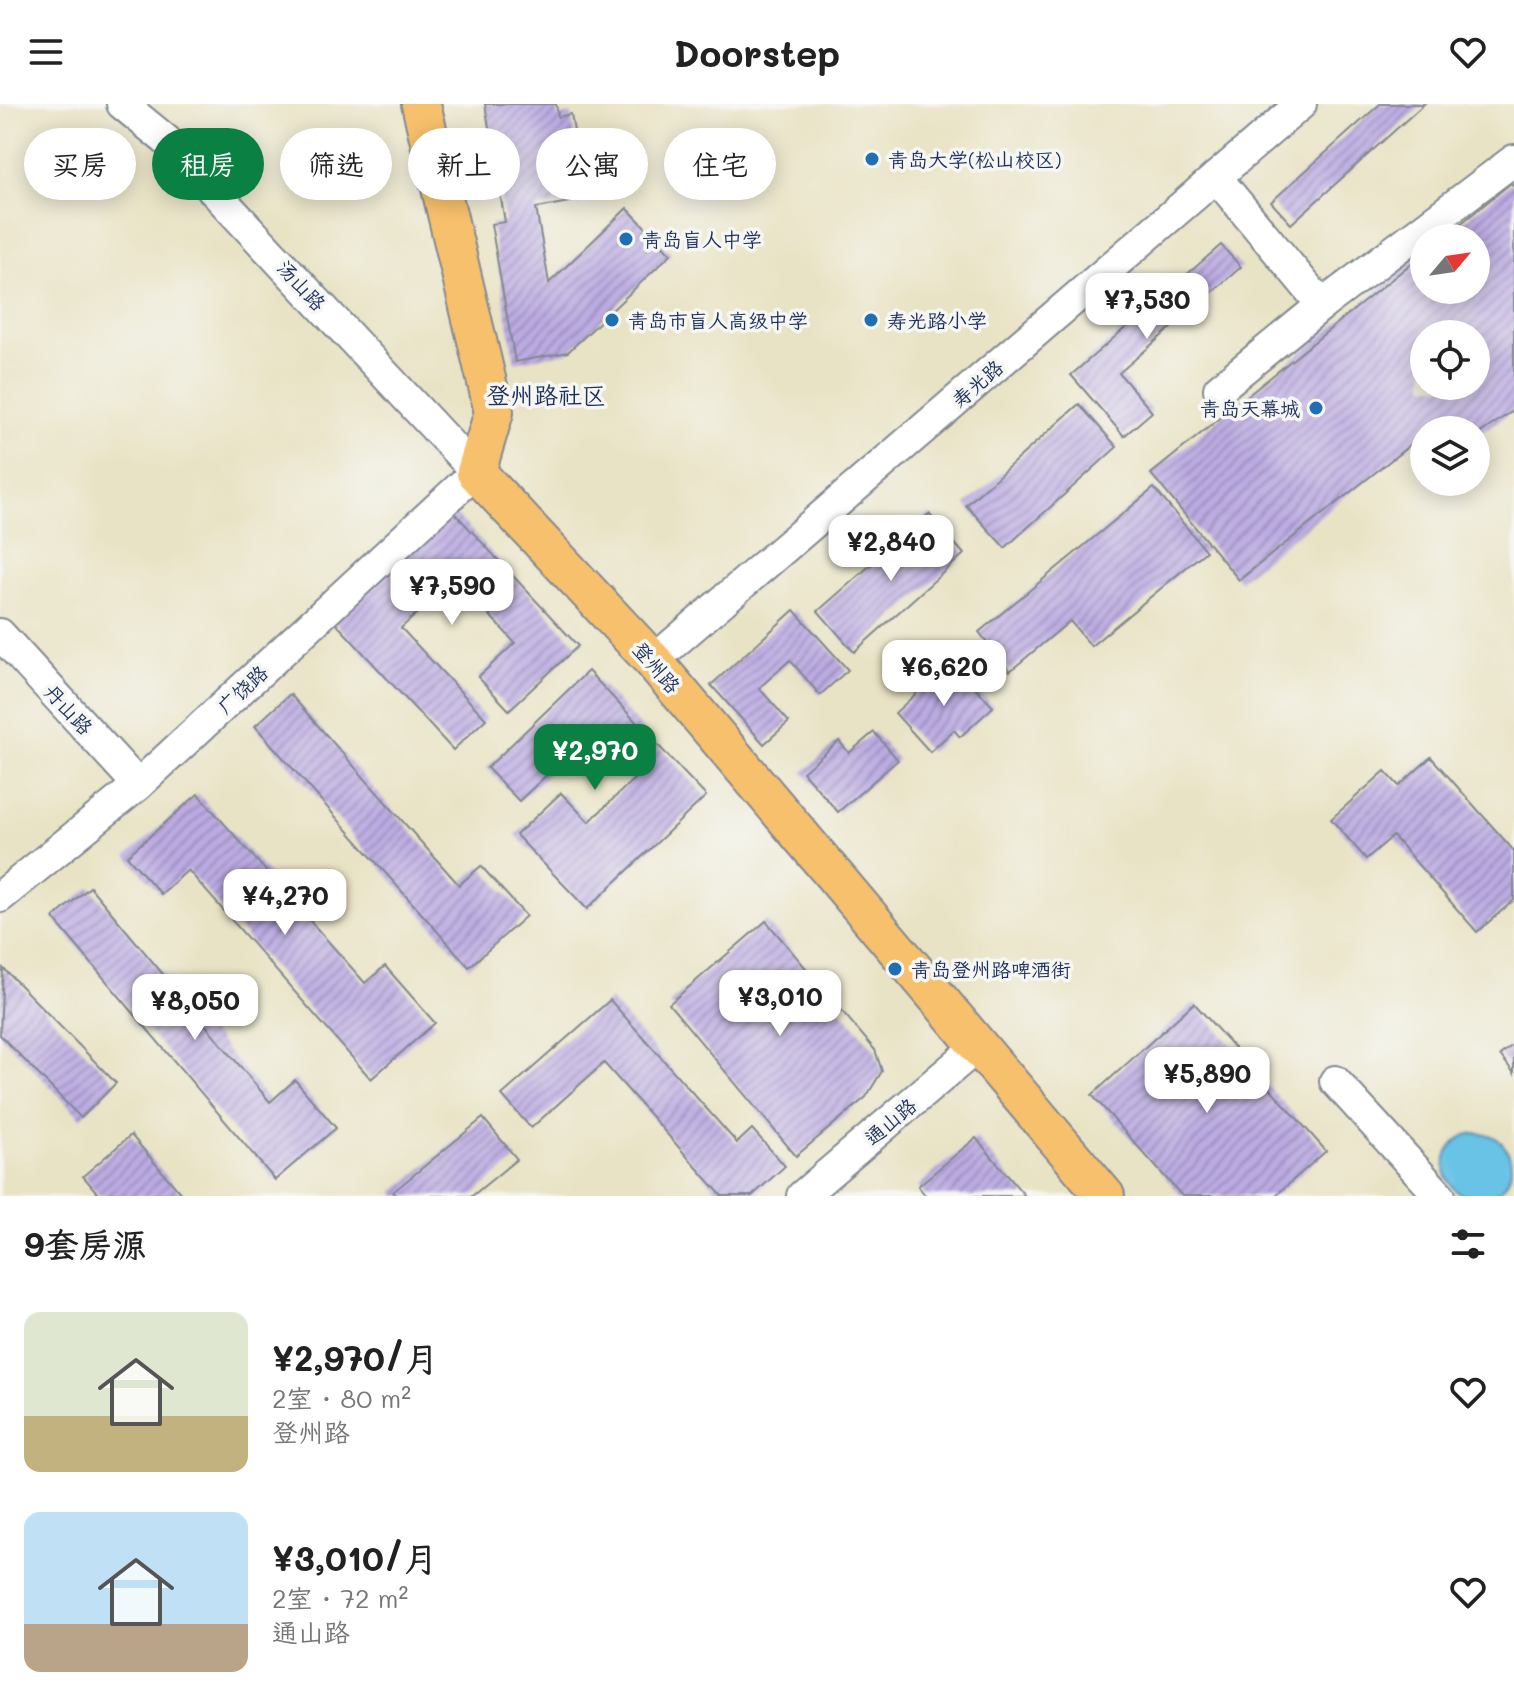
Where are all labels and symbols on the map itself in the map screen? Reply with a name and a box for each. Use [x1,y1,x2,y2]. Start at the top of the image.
place label: 青岛大学(松山校区) [888,146,1062,172]
marker: 青岛大学(松山校区) [863,150,881,168]
north arrow [1410,224,1490,304]
place label: 青岛盲人中学 [642,226,762,252]
marker: 青岛盲人中学 [617,230,635,248]
street label: 汤山路 [272,254,333,317]
pin: ¥7,530 [1082,273,1212,341]
place label: 青岛市盲人高级中学 [628,307,808,333]
place label: 寿光路小学 [887,307,987,333]
marker: 青岛市盲人高级中学 [603,311,621,329]
marker: 寿光路小学 [862,311,880,329]
street label: 寿光路 [946,353,1009,412]
district label: 登州路社区 [486,379,606,410]
place label: 青岛天幕城 [1200,395,1300,421]
marker: 青岛天幕城 [1307,399,1325,417]
pin: ¥2,840 [826,515,956,583]
pin: ¥7,590 [387,559,517,627]
street label: 登州路 [628,636,687,699]
pin: ¥6,620 [879,640,1009,708]
street label: 广饶路 [211,658,274,719]
street label: 丹山路 [39,678,100,741]
pin: ¥2,970 [530,724,660,792]
pin: ¥4,270 [220,869,350,937]
place label: 青岛登州路啤酒街 [911,956,1071,982]
marker: 青岛登州路啤酒街 [886,960,904,978]
pin: ¥3,010 [715,970,845,1038]
pin: ¥8,050 [130,974,260,1042]
pin: ¥5,890 [1142,1047,1272,1115]
street label: 通山路 [859,1091,922,1150]

